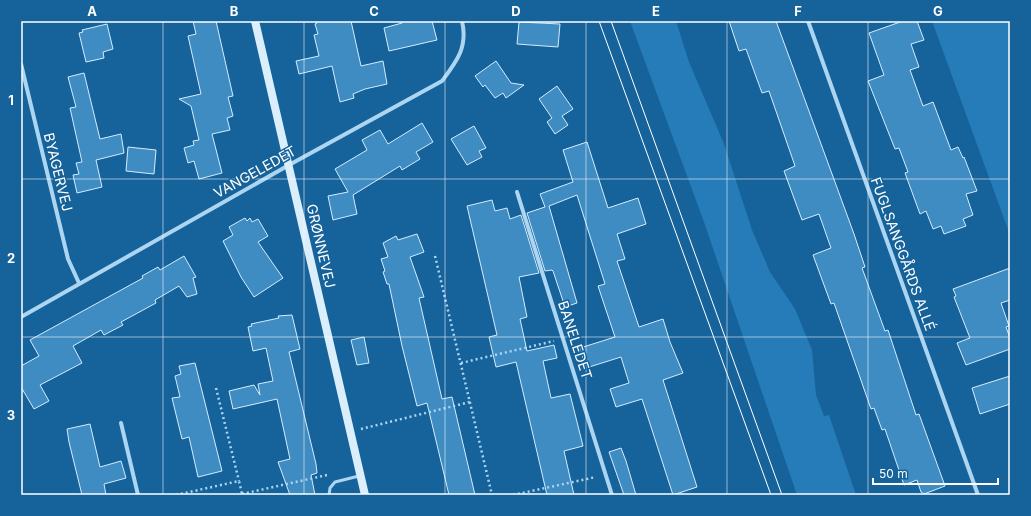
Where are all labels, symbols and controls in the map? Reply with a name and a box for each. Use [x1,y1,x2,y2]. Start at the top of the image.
text: A [87,3,97,19]
text: B [230,3,239,19]
text: C [369,3,379,19]
text: D [511,3,521,19]
text: E [652,3,660,19]
text: F [794,3,802,19]
text: G [933,3,943,19]
text: 1 [8,92,14,108]
street label: BYAGERVEJ [40,131,76,213]
street label: VANGELEDET [211,142,299,201]
street label: FUGLSANGGÅRDS ALLÉ [868,174,940,333]
street label: GRØNNEVEJ [304,202,339,290]
text: 2 [7,250,15,266]
street label: BANELEDET [555,298,596,381]
text: 3 [7,407,15,423]
scale bar [873,460,998,486]
text: 50 m [879,466,908,481]

